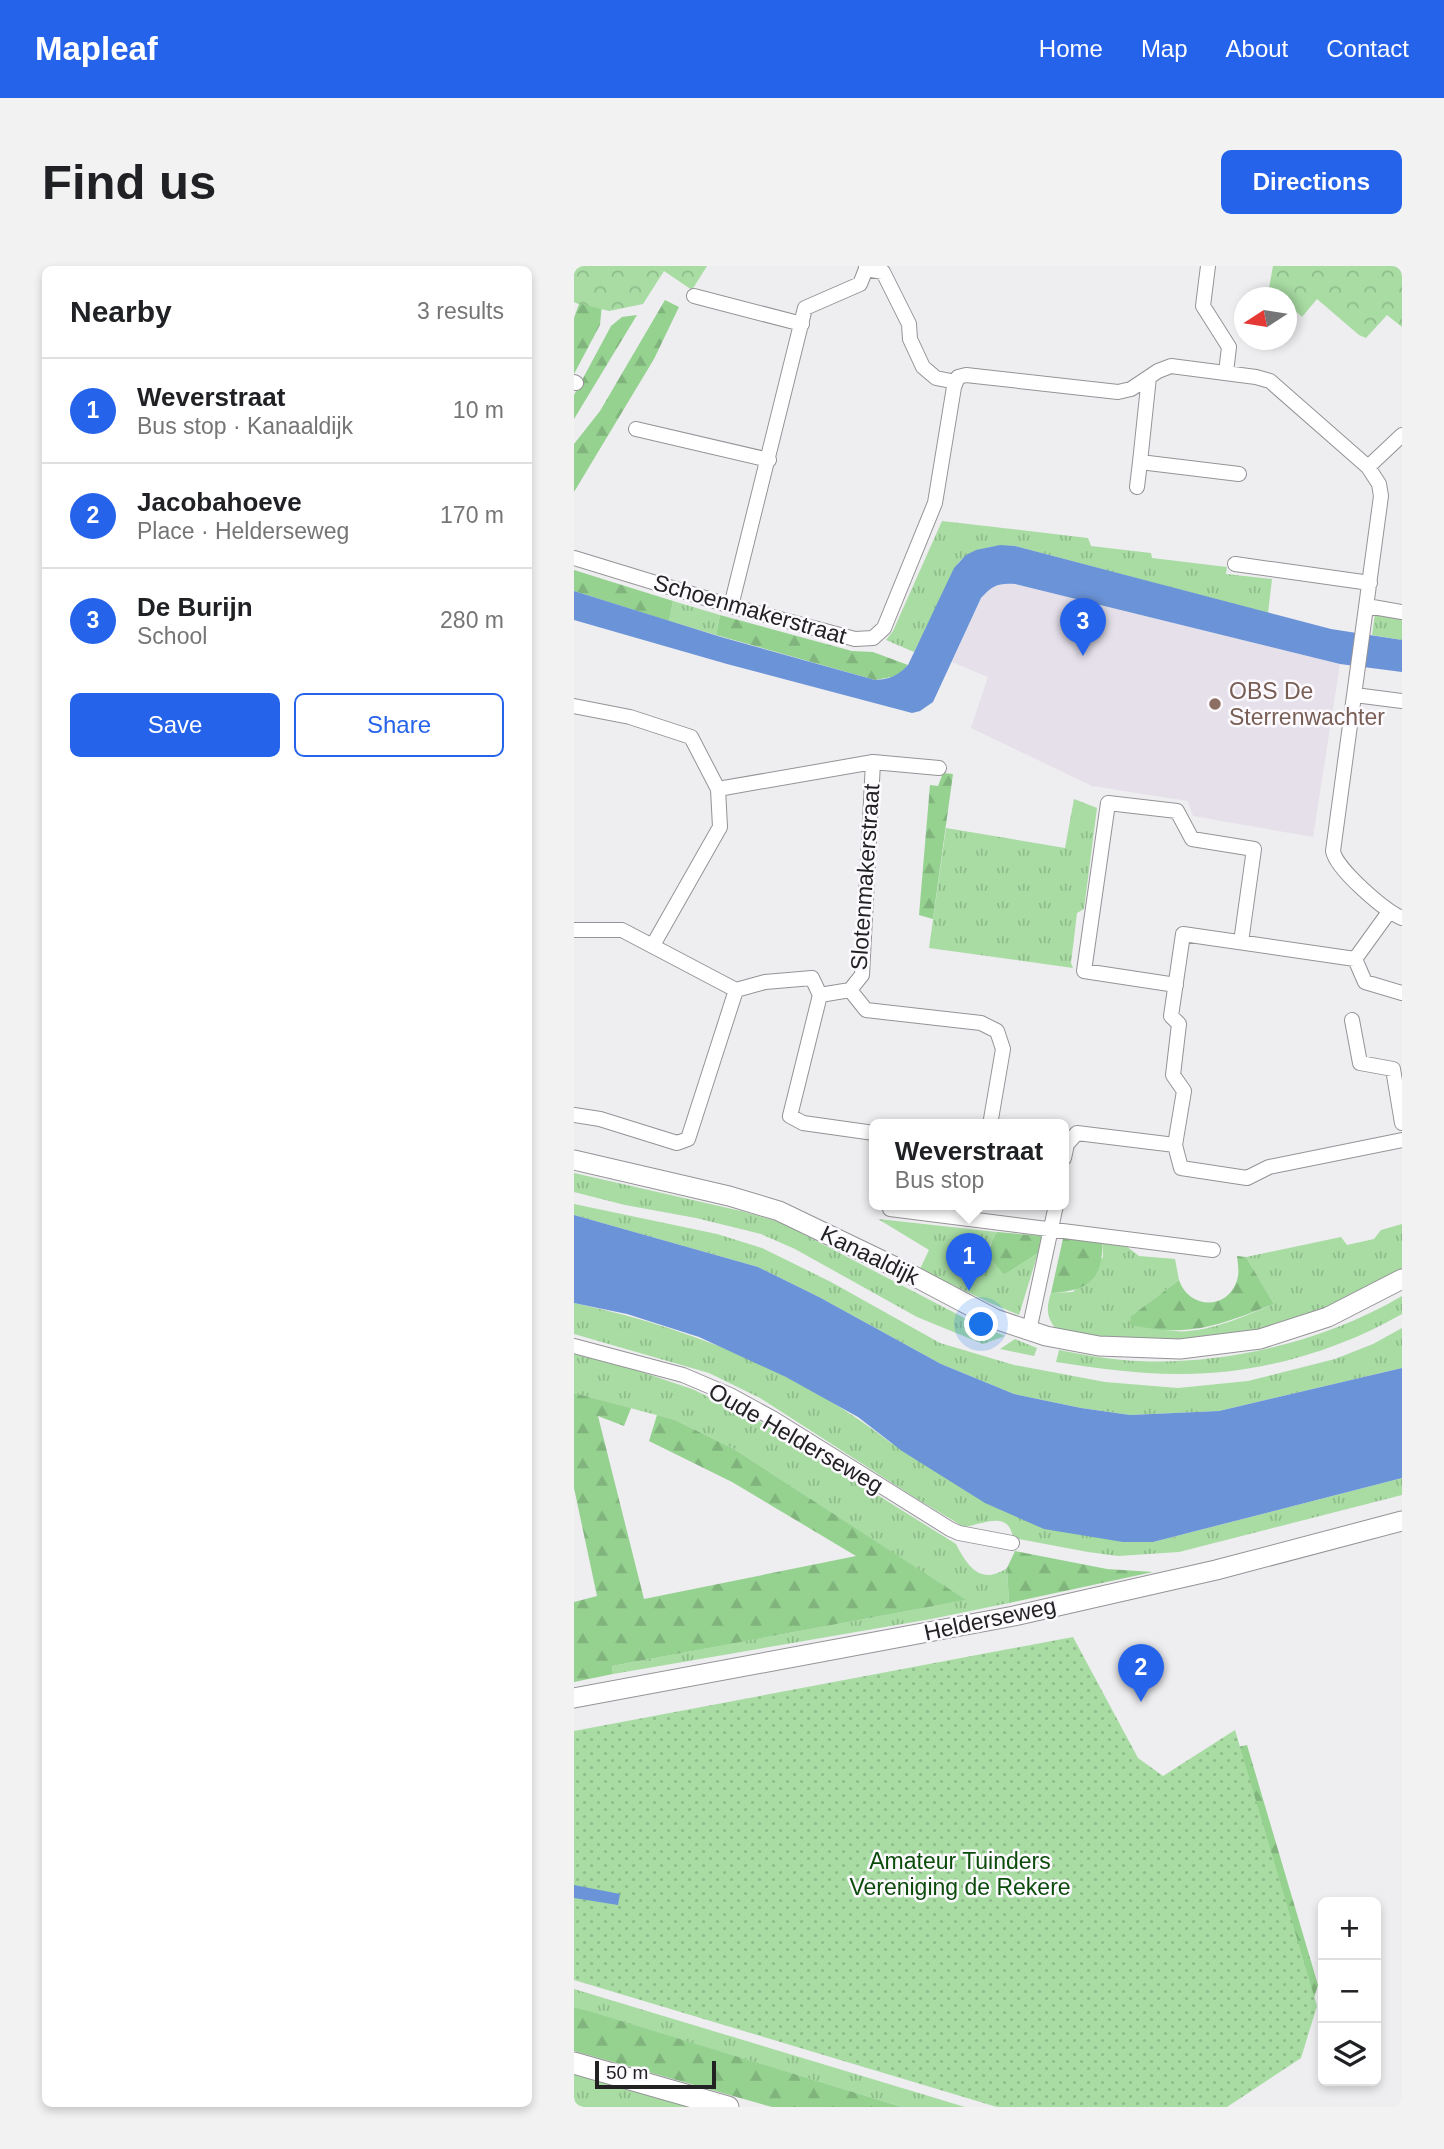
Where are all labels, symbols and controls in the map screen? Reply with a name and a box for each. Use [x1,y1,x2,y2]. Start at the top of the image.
text: Mapleaf [35,30,158,67]
text: Home [1039,35,1103,62]
text: Map [1141,35,1188,62]
text: About [1226,35,1288,62]
text: Contact [1326,35,1409,62]
button: Directions [1221,150,1402,214]
text: Find us [42,155,216,209]
north arrow [1234,287,1297,350]
text: Nearby [70,295,172,328]
text: 3 results [417,298,504,324]
text: Weverstraat [137,382,285,412]
text: 1 [87,397,99,423]
text: 10 m [453,397,504,423]
text: Bus stop · Kanaaldijk [137,413,353,439]
text: Jacobahoeve [137,487,302,517]
text: 2 [87,502,99,528]
text: 170 m [440,502,504,528]
text: Place · Helderseweg [137,518,349,544]
street label: Schoenmakerstraat [651,569,850,649]
text: De Burijn [137,592,253,622]
pin: 3 [1060,598,1106,656]
text: 3 [87,607,99,633]
text: 280 m [440,607,504,633]
text: School [137,623,207,649]
place label: OBS De Sterrenwachter [1229,678,1385,730]
button: Save [70,693,280,757]
button: Share [294,693,504,757]
marker: OBS De Sterrenwachter [1207,696,1223,712]
street label: Slotenmakerstraat [846,782,885,971]
popup [869,1119,1069,1210]
text: Weverstraat [895,1136,1043,1166]
text: Bus stop [895,1167,984,1193]
street label: Kanaaldijk [817,1220,924,1290]
pin: 1 [946,1233,992,1291]
your location [964,1307,998,1341]
street label: Oude Helderseweg [704,1378,888,1498]
street label: Helderseweg [922,1592,1058,1646]
pin: 2 [1118,1644,1164,1702]
park label: Amateur Tuinders Vereniging de Rekere [849,1848,1071,1900]
map controls [1318,1897,1381,2086]
button: + [1318,1897,1381,1960]
button: − [1318,1960,1381,2023]
button: layers [1318,2023,1381,2086]
scale bar [595,2058,716,2090]
text: 50 m [606,2062,648,2083]

